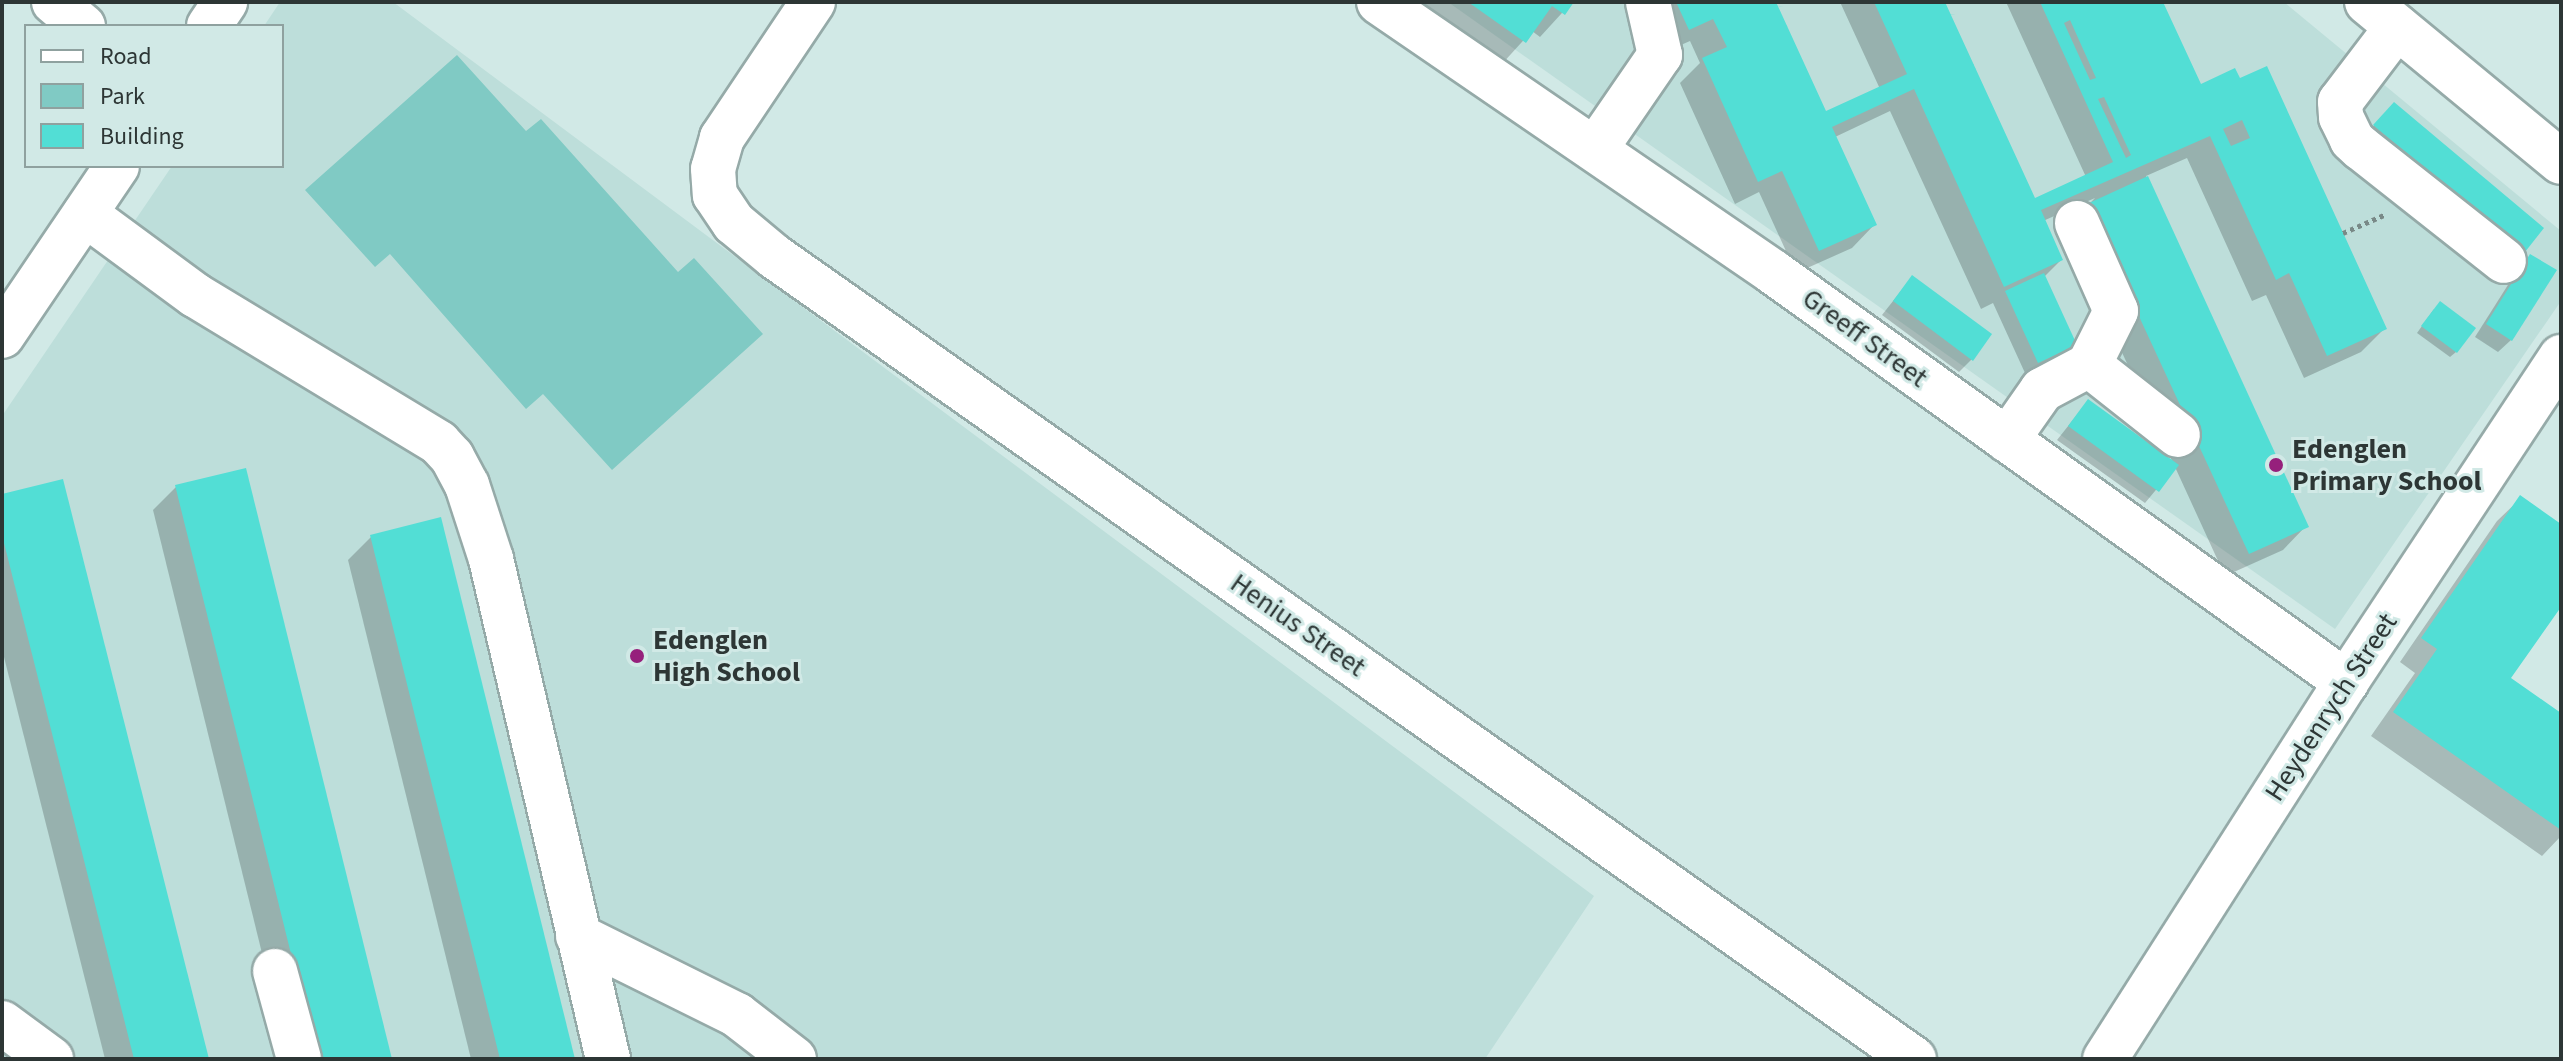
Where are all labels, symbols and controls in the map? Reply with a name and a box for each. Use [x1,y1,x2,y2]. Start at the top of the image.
legend [24,24,284,168]
text: Road [100,39,152,74]
text: Park [100,79,145,114]
text: Building [100,119,184,154]
street label: Greeff Street [1796,281,1934,395]
place label: Edenglen Primary School [2292,432,2482,498]
marker: Edenglen Primary School [2267,456,2285,474]
street label: Henius Street [1224,566,1372,684]
street label: Heydenrych Street [2258,607,2404,807]
place label: Edenglen High School [653,623,800,689]
marker: Edenglen High School [628,647,646,665]

